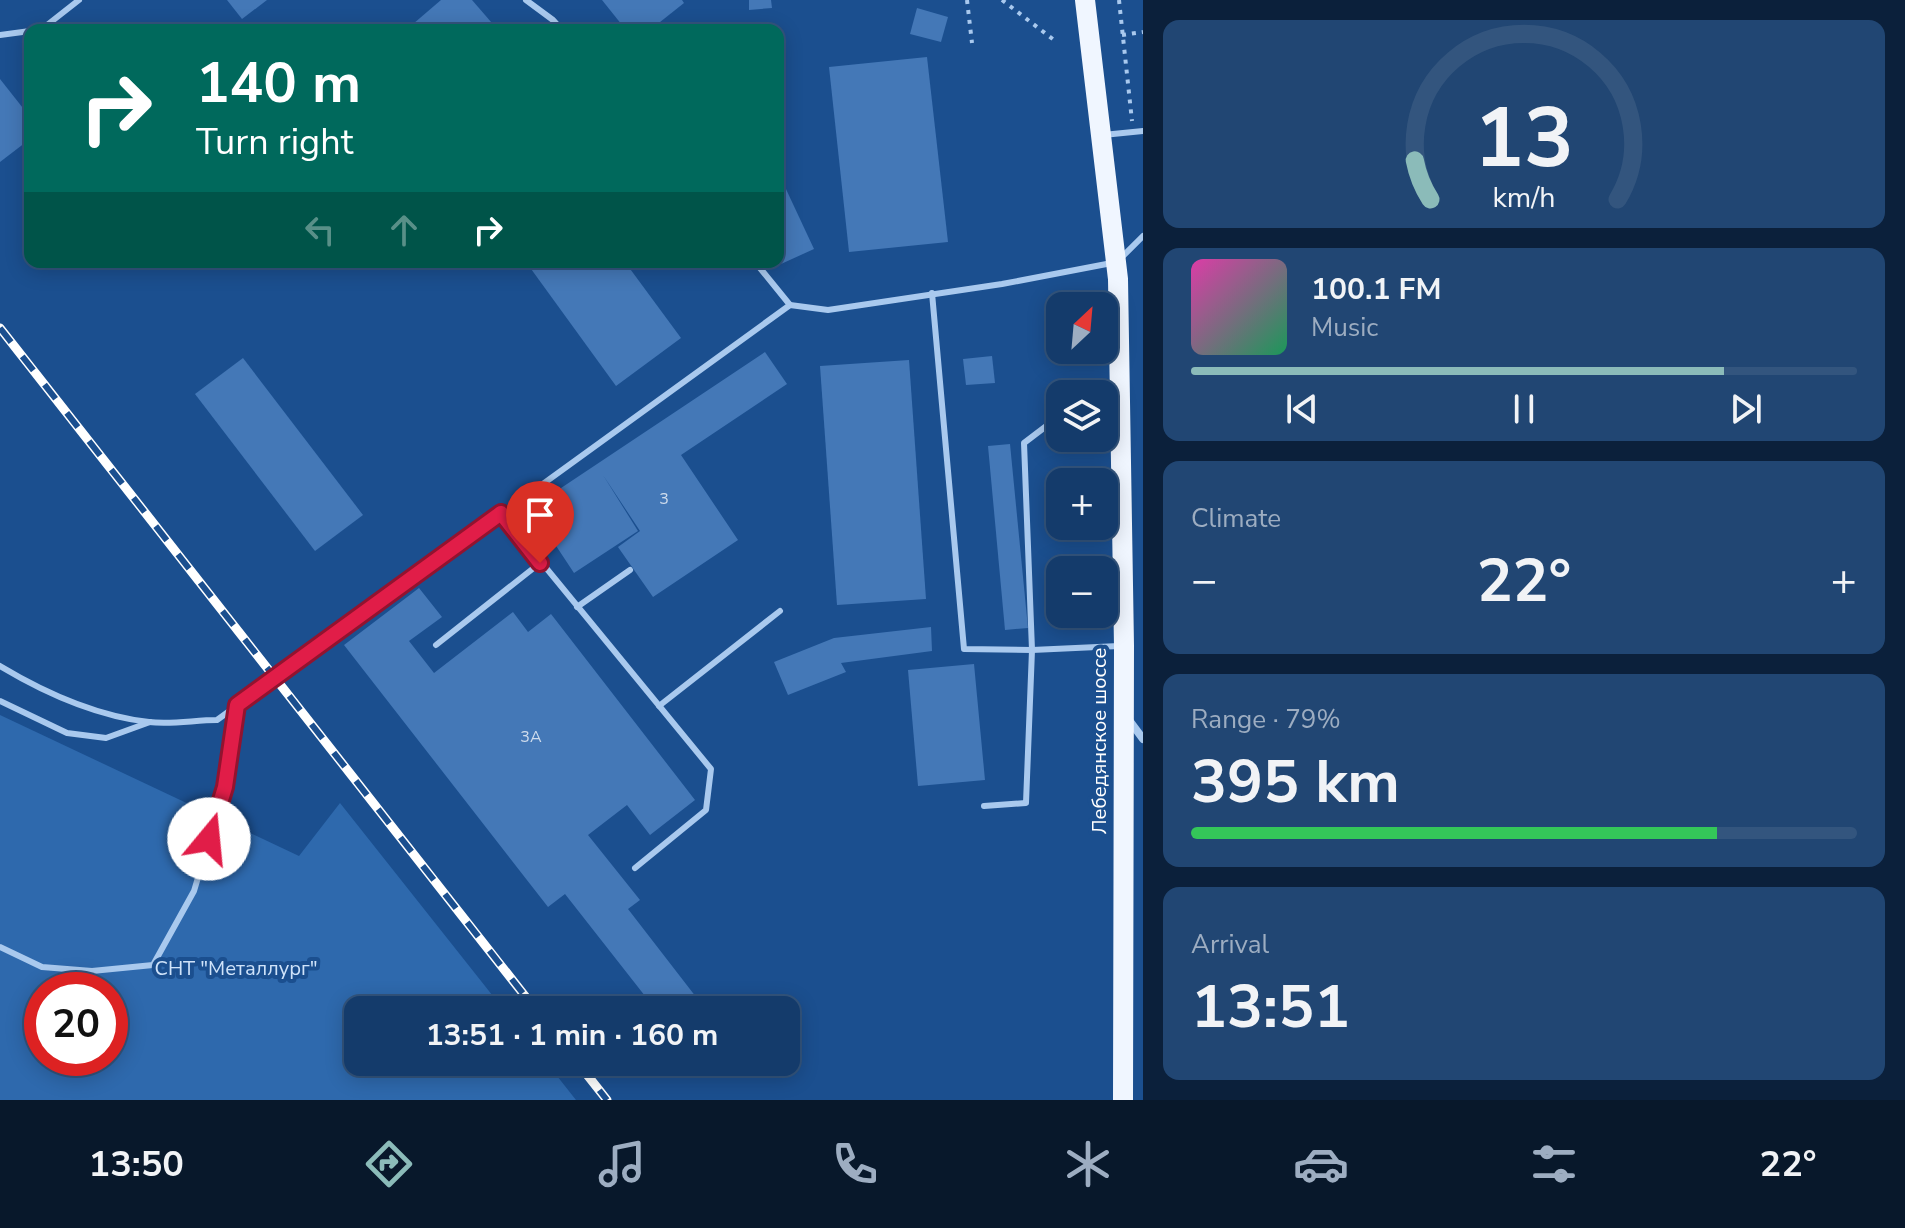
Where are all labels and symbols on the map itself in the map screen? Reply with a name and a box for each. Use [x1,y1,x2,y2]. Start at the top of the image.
north arrow [1046,292,1118,364]
pin [506,481,574,563]
house number: 3 [659,488,669,510]
street label: Лебедянское шоссе [1086,648,1113,834]
house number: 3А [520,726,542,748]
position arrow [167,797,251,881]
park label: СНТ "Металлург" [154,955,318,982]
speed limit sign: 20 [24,972,128,1076]

